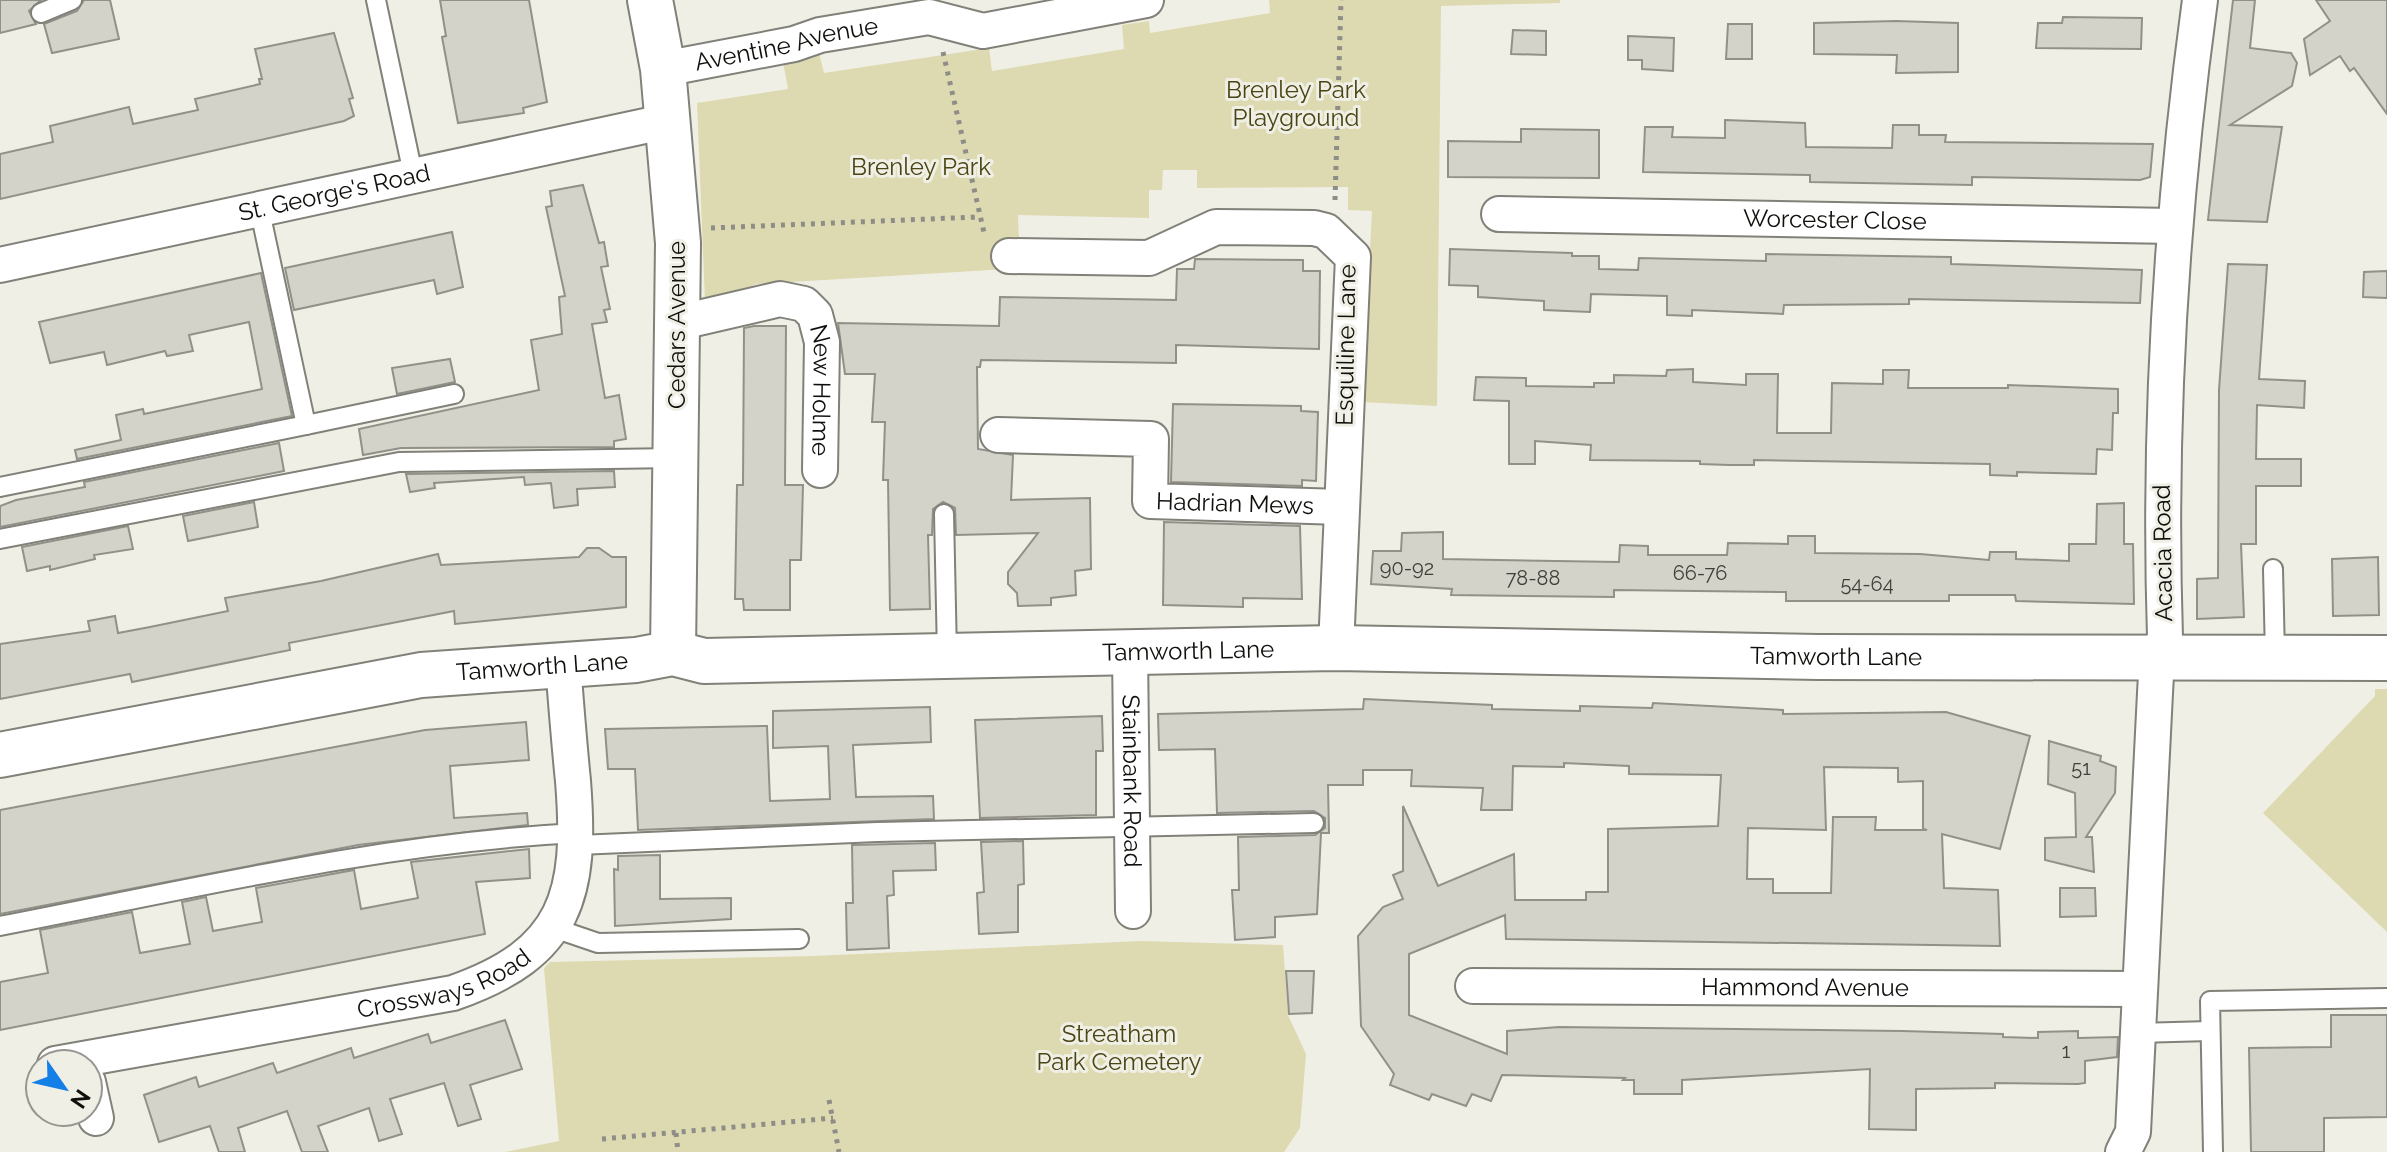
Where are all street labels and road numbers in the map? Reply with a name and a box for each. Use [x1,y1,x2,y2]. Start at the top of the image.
street label: Aventine Avenue [692,11,880,77]
street label: St. George's Road [236,158,433,227]
street label: Worcester Close [1743,203,1927,236]
street label: Cedars Avenue [662,241,691,409]
street label: Esquiline Lane [1330,264,1361,426]
street label: New Holme [804,321,837,456]
street label: Acacia Road [2147,484,2178,622]
street label: Hadrian Mews [1156,486,1314,520]
street label: Tamworth Lane [1102,634,1275,667]
street label: Tamworth Lane [1750,641,1922,671]
street label: Tamworth Lane [455,646,629,687]
street label: Stainbank Road [1117,694,1147,868]
street label: Crossways Road [355,942,536,1024]
street label: Hammond Avenue [1701,972,1909,1002]

